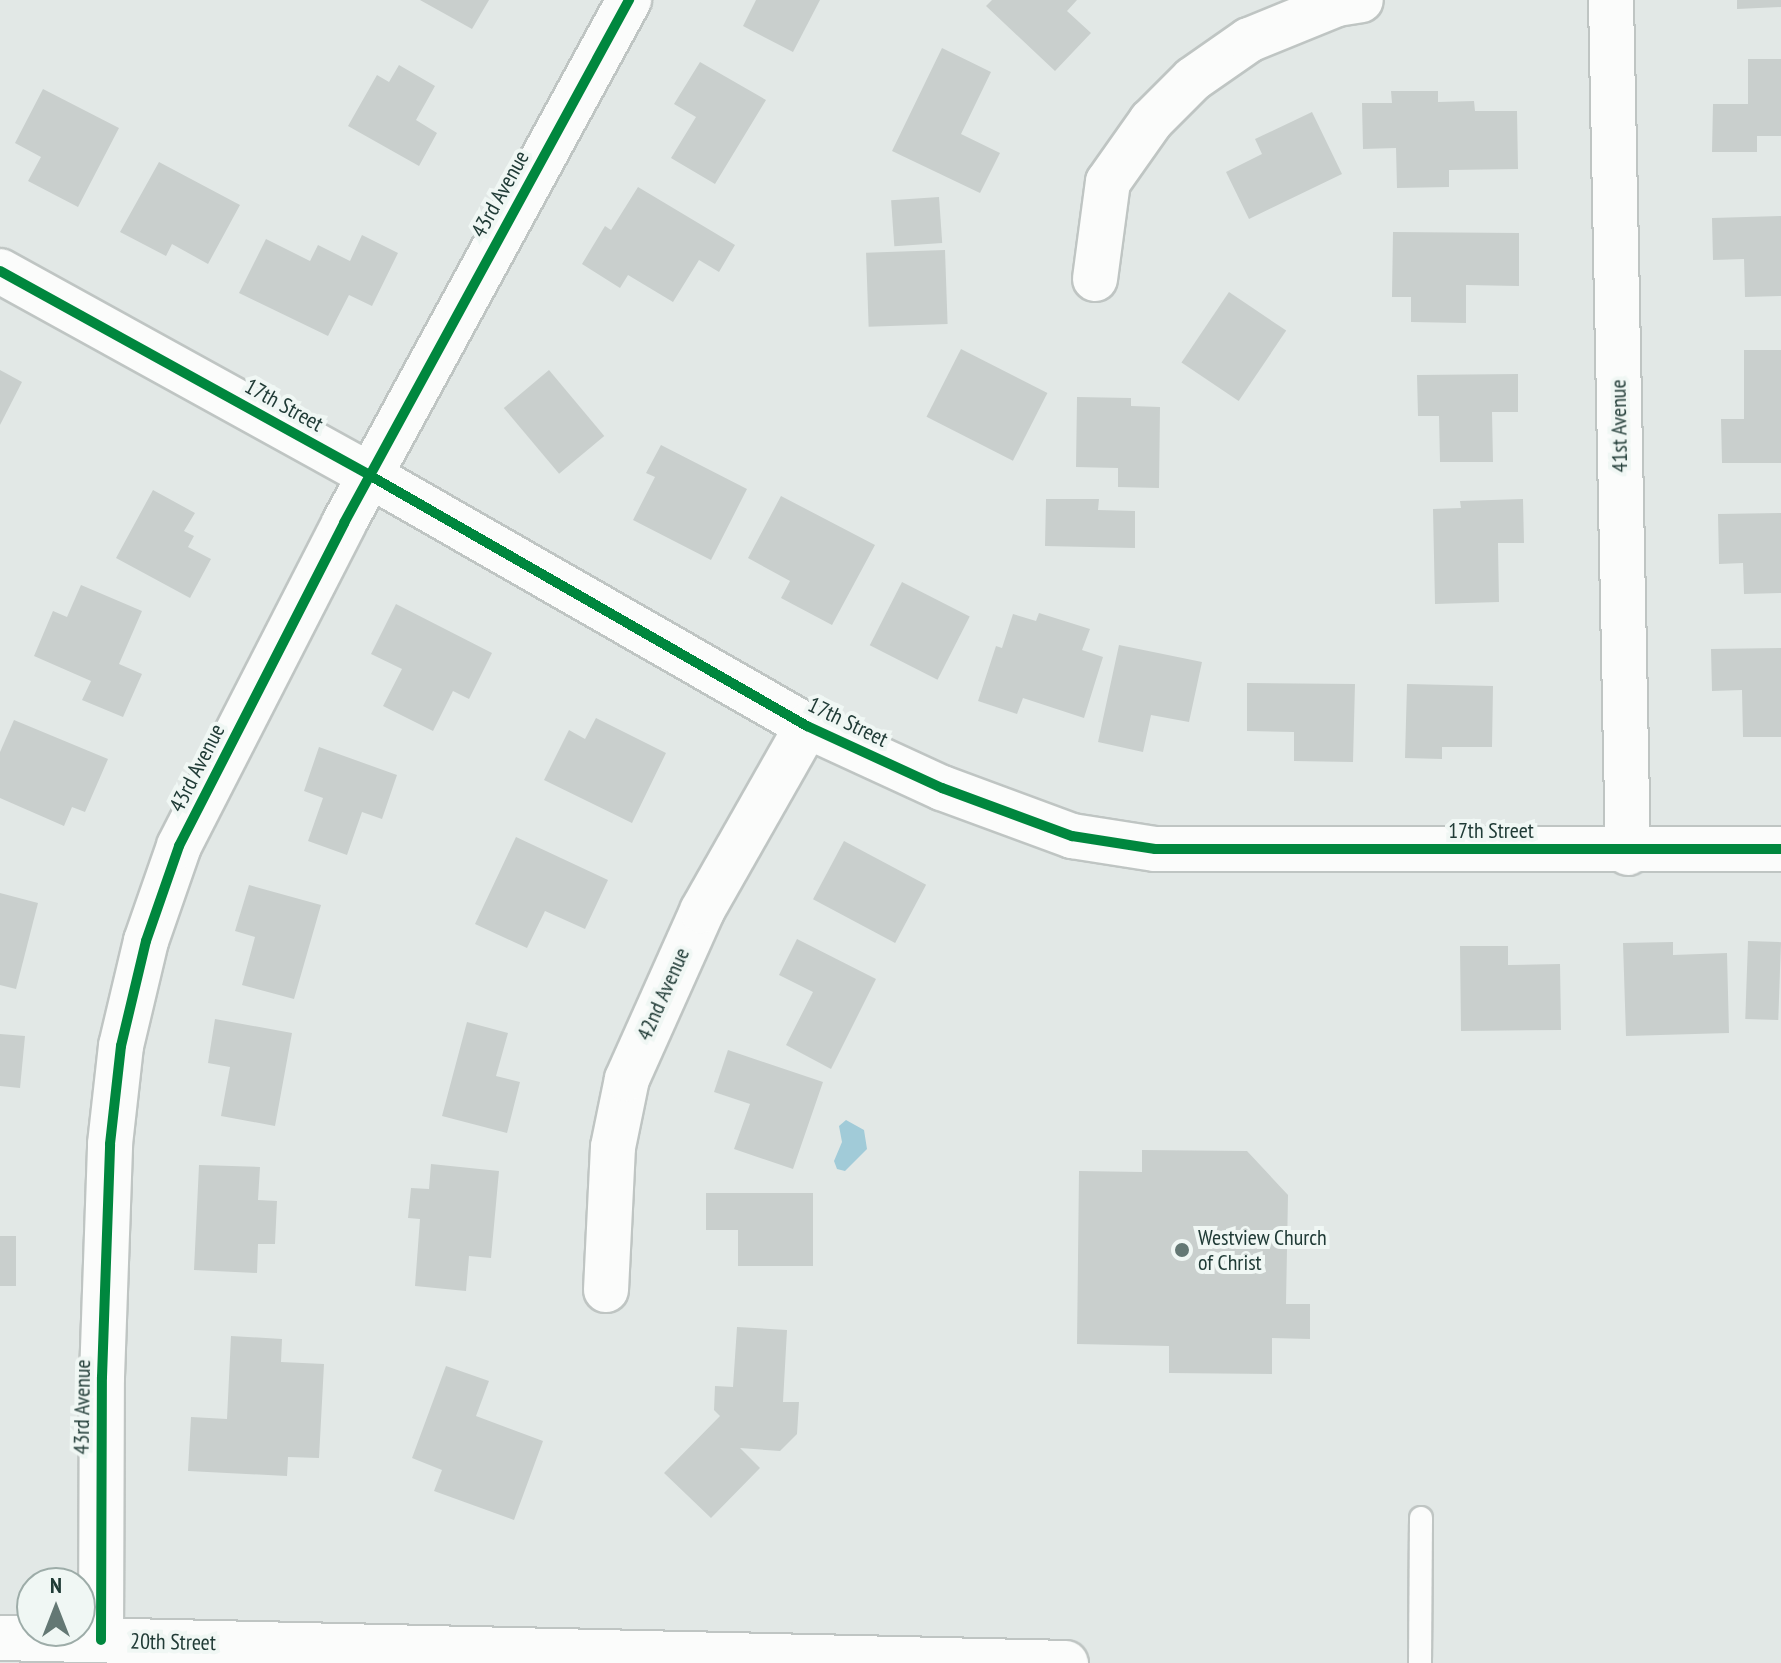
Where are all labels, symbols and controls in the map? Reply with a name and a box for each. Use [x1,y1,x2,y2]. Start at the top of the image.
street label: 43rd Avenue [465,146,535,242]
street label: 17th Street [240,373,328,437]
street label: 41st Avenue [1605,379,1633,473]
street label: 17th Street [804,691,892,753]
street label: 43rd Avenue [164,719,230,817]
street label: 17th Street [1448,818,1534,844]
street label: 42nd Avenue [631,943,695,1045]
place label: Westview Church of Christ [1198,1224,1327,1276]
marker: Westview Church of Christ [1173,1241,1191,1259]
street label: 43rd Avenue [68,1359,96,1455]
north arrow [16,1567,96,1647]
text: N [50,1571,62,1599]
street label: 20th Street [130,1628,216,1656]

